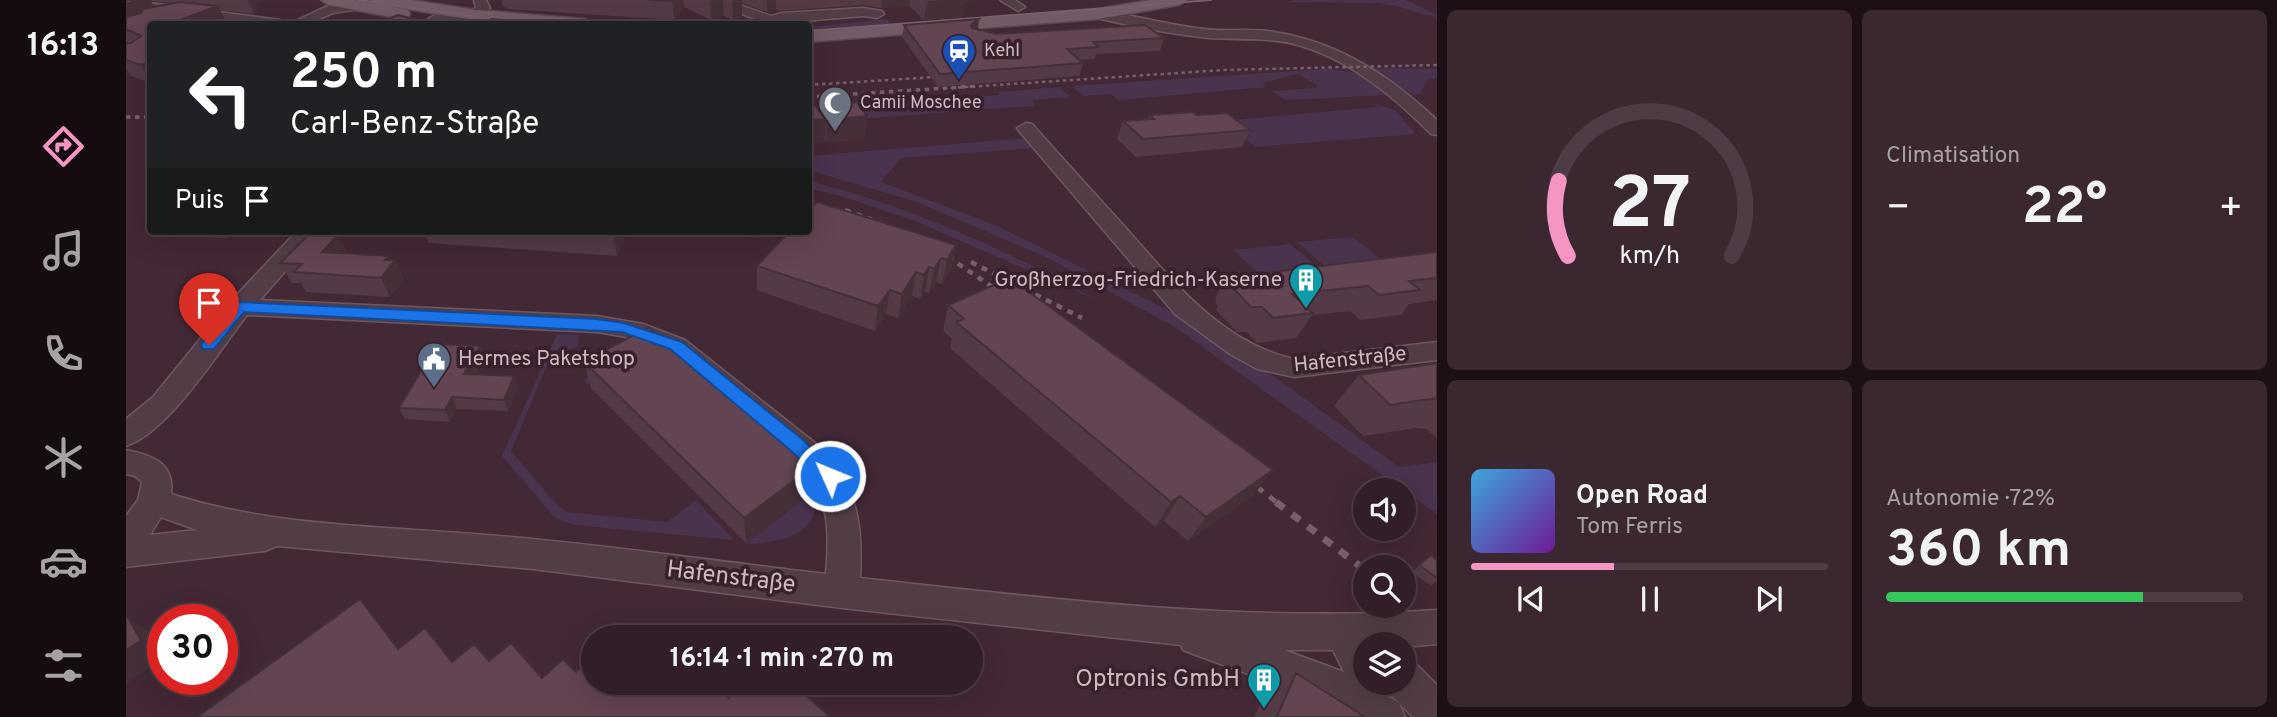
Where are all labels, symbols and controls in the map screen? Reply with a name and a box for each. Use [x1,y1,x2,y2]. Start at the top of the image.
text: 16:13 [27,27,99,67]
station icon: Kehl [940,32,978,81]
place label: Kehl [984,40,1020,63]
text: 250 m [290,44,437,106]
icon: left [175,49,266,140]
mosque icon: Camii Moschee [816,84,854,133]
place label: Camii Moschee [860,92,982,115]
text: Carl-Benz-Straße [290,105,539,145]
icon: directions [39,122,88,171]
text: Climatisation [1886,142,2020,171]
text: 27 [1608,162,1691,254]
text: 22° [2022,176,2107,242]
icon: arrive [238,182,276,220]
text: Puis [175,185,224,218]
text: − [1886,185,1911,234]
text: + [2218,185,2243,234]
icon: music [39,226,88,275]
text: km/h [1619,241,1680,273]
building icon: Großherzog-Friedrich-Kaserne [1287,261,1325,310]
place label: Großherzog-Friedrich-Kaserne [994,267,1282,294]
pin [179,273,239,345]
icon: arrive [190,284,228,322]
icon: phone [39,329,88,378]
public building icon: Hermes Paketshop [415,340,453,389]
street label: Hafenstraße [1292,341,1408,379]
place label: Hermes Paketshop [458,346,635,373]
icon: climate [39,433,88,482]
position arrow [793,439,867,513]
map controls [1353,478,1416,695]
button: sound [1353,478,1416,541]
text: Open Road [1576,480,1708,513]
text: Autonomie · 72% [1886,485,2055,514]
text: Tom Ferris [1576,513,1683,542]
text: 360 km [1886,519,2071,585]
icon: car [39,537,88,586]
street label: Hafenstraße [665,555,797,601]
button: search [1353,555,1416,618]
icon: previous [1512,580,1550,618]
icon: pause [1631,580,1669,618]
icon: next [1750,580,1788,618]
speed limit sign: 30 [147,604,238,695]
button: layers [1353,632,1416,695]
icon: filters [39,641,88,690]
text: 16:14 · 1 min · 270 m [670,643,894,676]
building icon: Optronis GmbH [1245,661,1283,710]
place label: Optronis GmbH [1075,665,1240,695]

